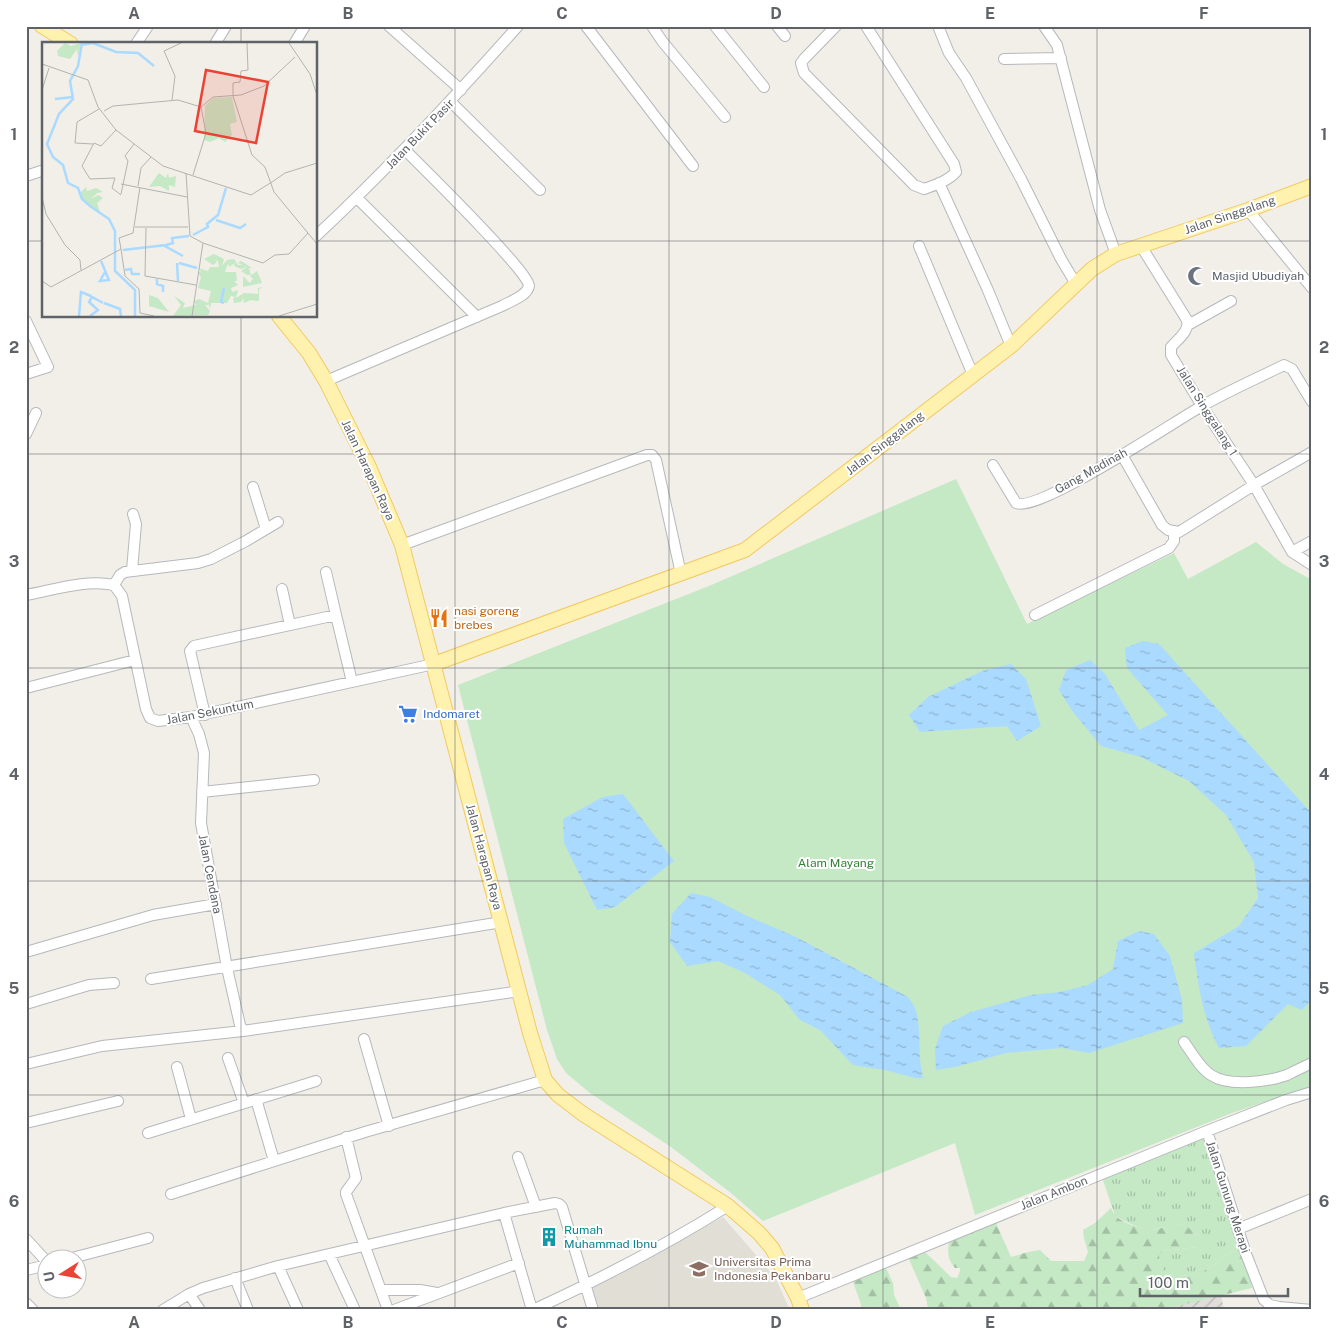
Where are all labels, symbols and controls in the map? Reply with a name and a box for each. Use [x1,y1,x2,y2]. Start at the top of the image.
text: A [128,4,140,23]
text: B [343,4,354,23]
text: C [556,4,568,23]
text: D [770,4,782,23]
text: E [985,4,995,23]
text: F [1199,4,1209,23]
inset map [42,42,318,318]
street label: Jalan Bukit Pasir [383,96,457,172]
text: 1 [11,125,17,144]
text: 1 [1321,125,1327,144]
street label: Jalan Singgalang [1183,193,1277,237]
mosque icon: Masjid Ubudiyah [1186,265,1208,287]
place label: Masjid Ubudiyah [1212,269,1304,283]
text: 2 [9,338,19,357]
text: 2 [1319,338,1329,357]
street label: Jalan Singgalang 1 [1174,364,1240,458]
street label: Jalan Singgalang [843,408,927,478]
street label: Jalan Harapan Raya [339,418,397,522]
street label: Gang Madinah [1052,445,1130,497]
text: 3 [9,552,19,571]
text: 3 [1319,552,1329,571]
place label: nasi goreng brebes [454,604,519,632]
restaurant icon: nasi goreng brebes [428,607,450,629]
street label: Jalan Sekuntum [165,697,255,727]
supermarket icon: Indomaret [397,703,419,725]
place label: Indomaret [423,707,480,721]
text: 4 [9,765,20,784]
text: 4 [1319,765,1330,784]
street label: Jalan Harapan Raya [463,802,505,912]
street label: Jalan Cendana [195,833,225,915]
park label: Alam Mayang [798,856,874,870]
text: 5 [9,979,20,998]
text: 5 [1319,979,1330,998]
street label: Jalan Gunung Merapi [1203,1139,1253,1255]
street label: Jalan Ambon [1018,1173,1090,1213]
text: 6 [9,1192,19,1211]
text: 6 [1319,1192,1329,1211]
place label: Rumah Muhammad Ibnu [564,1223,657,1251]
building icon: Rumah Muhammad Ibnu [538,1226,560,1248]
north arrow [38,1248,88,1298]
place label: Universitas Prima Indonesia Pekanbaru [714,1255,830,1283]
school or university icon: Universitas Prima Indonesia Pekanbaru [688,1258,710,1280]
scale bar [1140,1266,1288,1298]
text: U [40,1270,58,1283]
text: 100 m [1148,1274,1189,1291]
text: A [128,1313,140,1332]
text: B [343,1313,354,1332]
text: C [556,1313,568,1332]
text: D [770,1313,782,1332]
text: E [985,1313,995,1332]
text: F [1199,1313,1209,1332]

